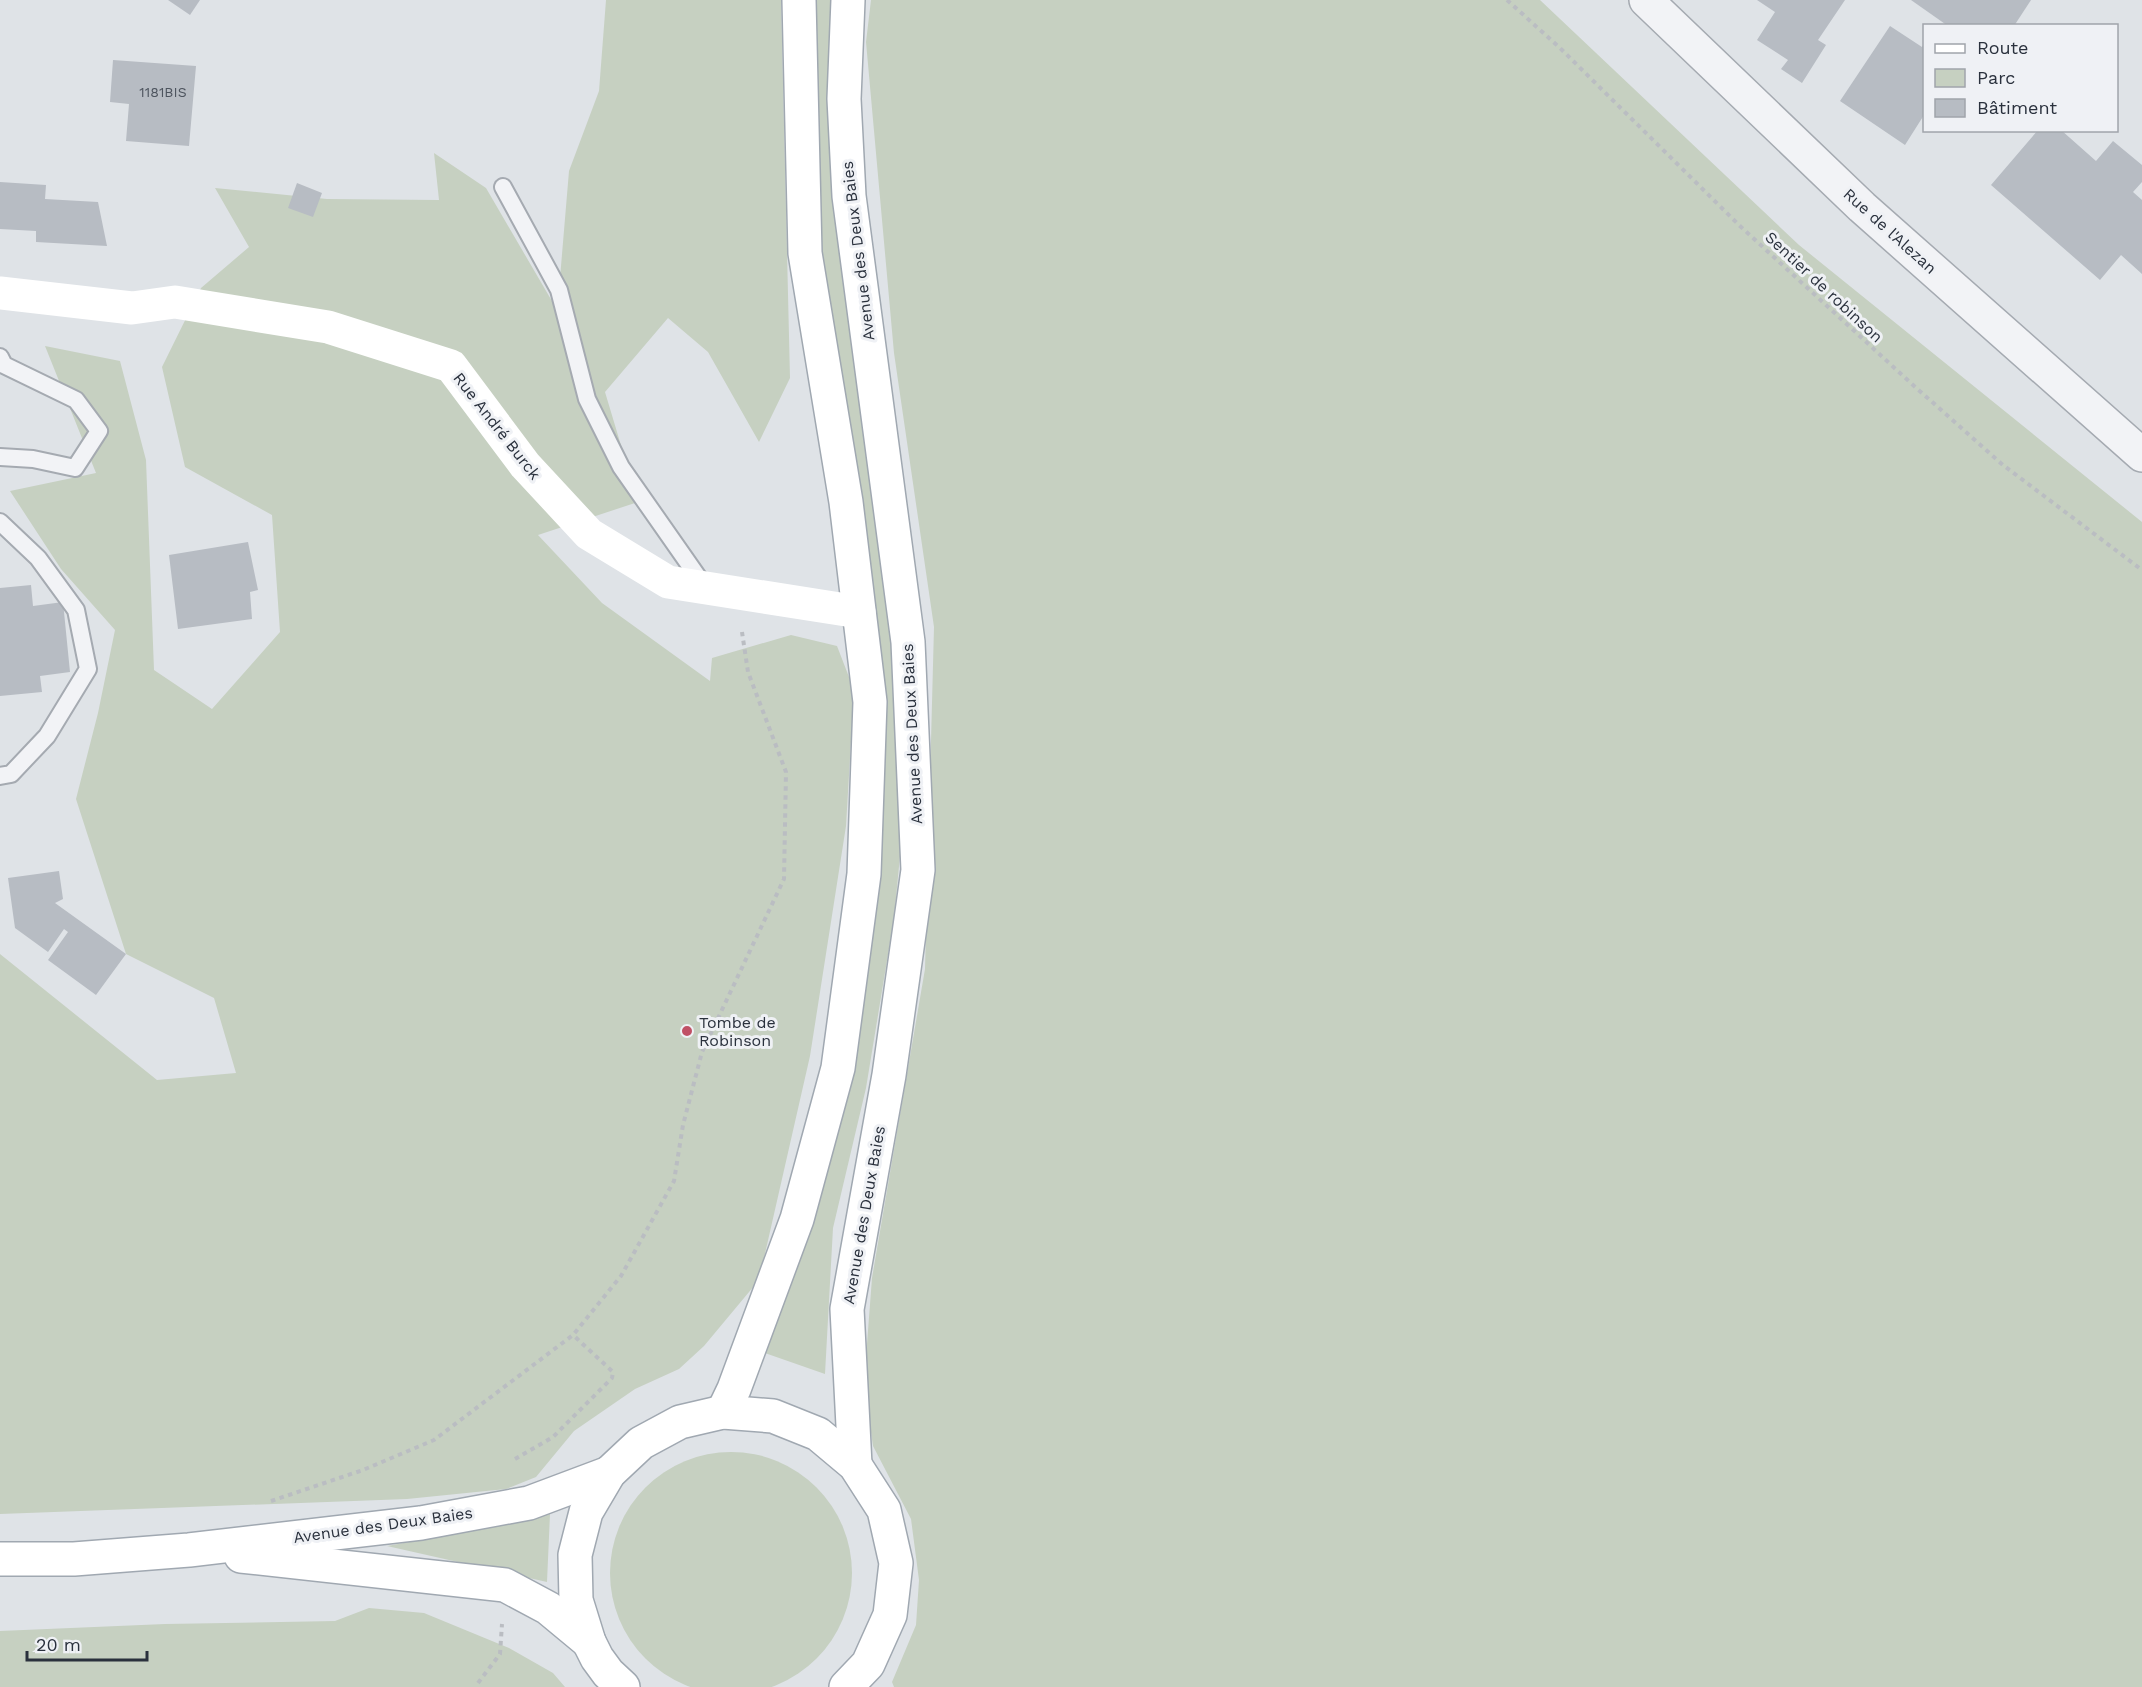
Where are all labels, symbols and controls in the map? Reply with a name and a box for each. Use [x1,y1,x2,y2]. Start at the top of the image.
legend [1923,24,2118,132]
text: Route [1977,37,2029,58]
text: Parc [1977,67,2015,88]
house number: 1181BIS [139,84,187,100]
text: Bâtiment [1977,97,2057,118]
street label: Avenue des Deux Baies [838,160,878,342]
street label: Rue de l'Alezan [1840,184,1940,278]
street label: Sentier de robinson [1761,228,1887,346]
street label: Rue André Burck [449,369,545,483]
street label: Avenue des Deux Baies [898,643,926,825]
place label: Tombe de Robinson [699,1013,776,1050]
marker: Tombe de Robinson [680,1024,694,1038]
street label: Avenue des Deux Baies [839,1124,889,1306]
street label: Avenue des Deux Baies [292,1503,474,1547]
scale bar [27,1624,147,1662]
text: 20 m [36,1634,81,1655]

